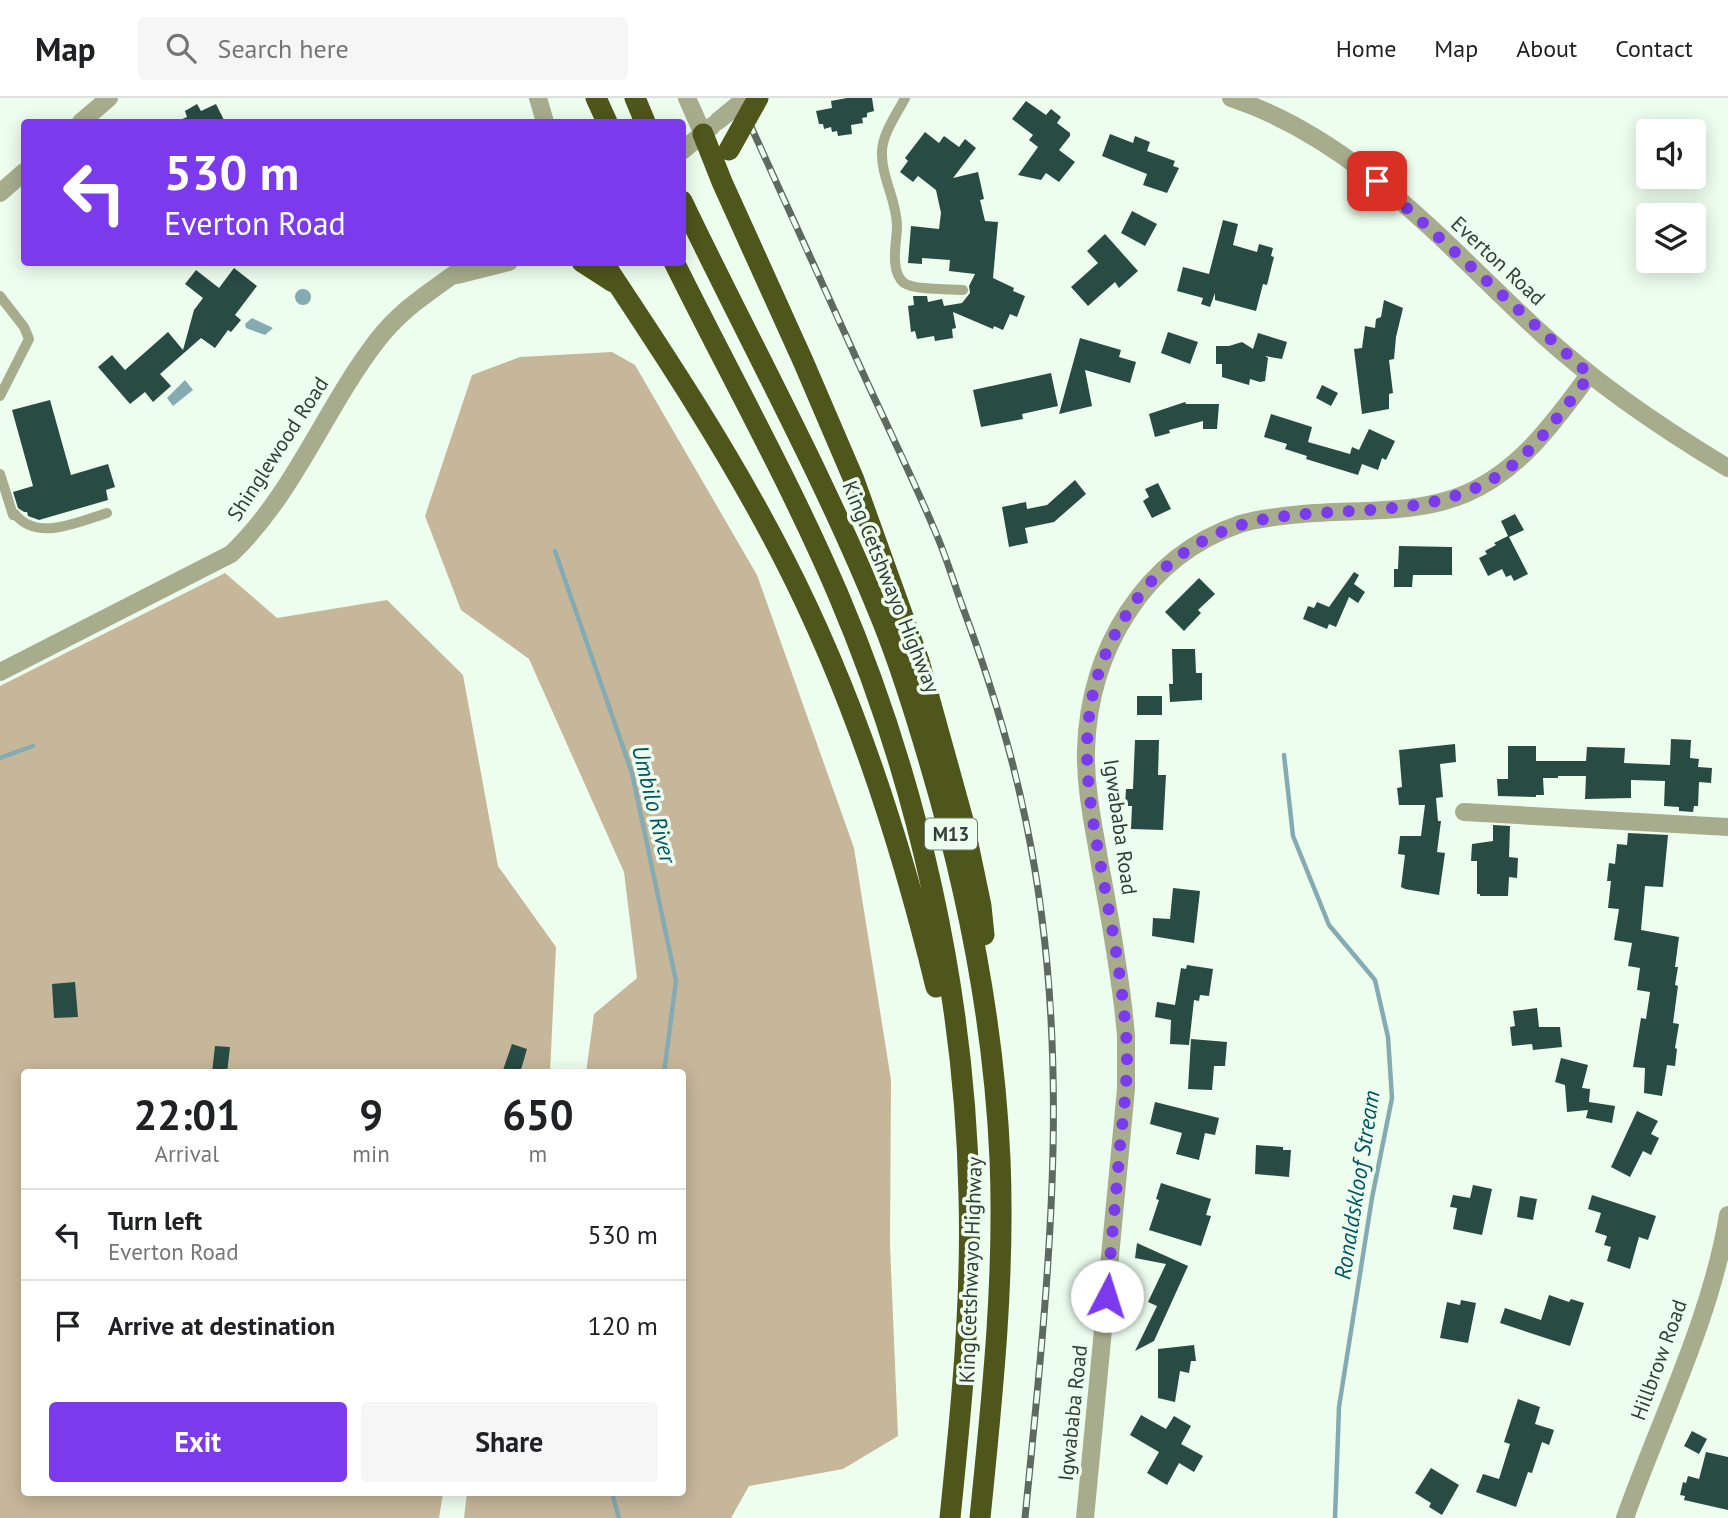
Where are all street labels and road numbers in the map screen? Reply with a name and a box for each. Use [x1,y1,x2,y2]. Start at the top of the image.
street label: Everton Road [1446,210,1551,311]
street label: Shinglewood Road [221,371,334,526]
street label: King Cetshwayo Highway [837,477,947,697]
street label: Igwababa Road [1098,757,1143,897]
road number: M13 [925,818,977,849]
street label: King Cetshwayo Highway [953,1156,988,1384]
street label: Hillbrow Road [1624,1296,1693,1424]
street label: Igwababa Road [1052,1343,1093,1482]

